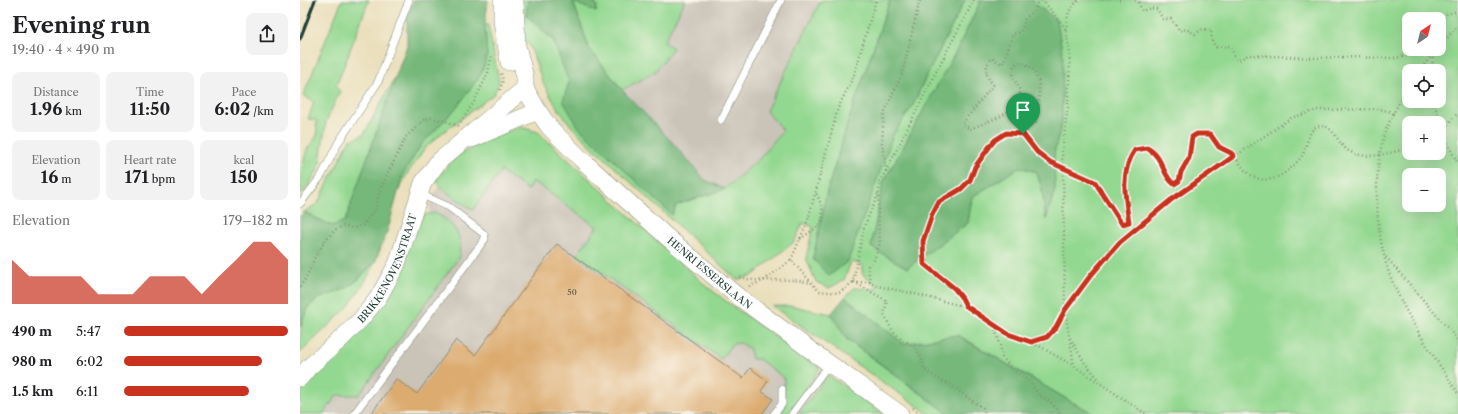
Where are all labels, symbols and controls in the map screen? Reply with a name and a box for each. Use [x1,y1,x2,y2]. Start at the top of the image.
text: Evening run [12,12,151,39]
north arrow [1402,12,1446,56]
map controls [1402,12,1446,212]
button: share [246,13,288,55]
text: 19:40 · 4 × 490 m [12,41,115,57]
button: locate [1402,64,1446,108]
text: Distance [33,85,79,99]
text: Time [136,85,164,99]
text: Pace [232,85,256,99]
pin [1006,93,1040,134]
text: 1.96 [30,99,62,119]
text: 11:50 [130,99,170,119]
text: 6:02 [214,99,250,119]
icon: arrive [1012,99,1034,121]
text: km [62,104,82,118]
text: /km [250,104,274,118]
button: + [1402,116,1446,160]
text: Elevation [31,153,81,167]
text: Heart rate [123,153,177,167]
text: kcal [234,153,254,167]
text: 16 [41,167,58,187]
text: 171 [125,167,149,187]
text: 150 [230,167,258,187]
button: − [1402,168,1446,212]
text: m [58,172,72,186]
text: bpm [149,172,175,186]
street label: BRIKKENOVENSTRAAT [355,211,420,326]
text: Elevation [12,212,70,228]
text: 179–182 m [223,212,288,228]
street label: HENRI ESSERSLAAN [665,234,755,312]
house number: 50 [567,287,577,297]
text: 490 m [12,323,52,339]
text: 5:47 [76,323,101,339]
text: 980 m [12,353,52,369]
text: 6:02 [76,353,103,369]
text: 1.5 km [12,383,53,399]
text: 6:11 [76,383,98,399]

